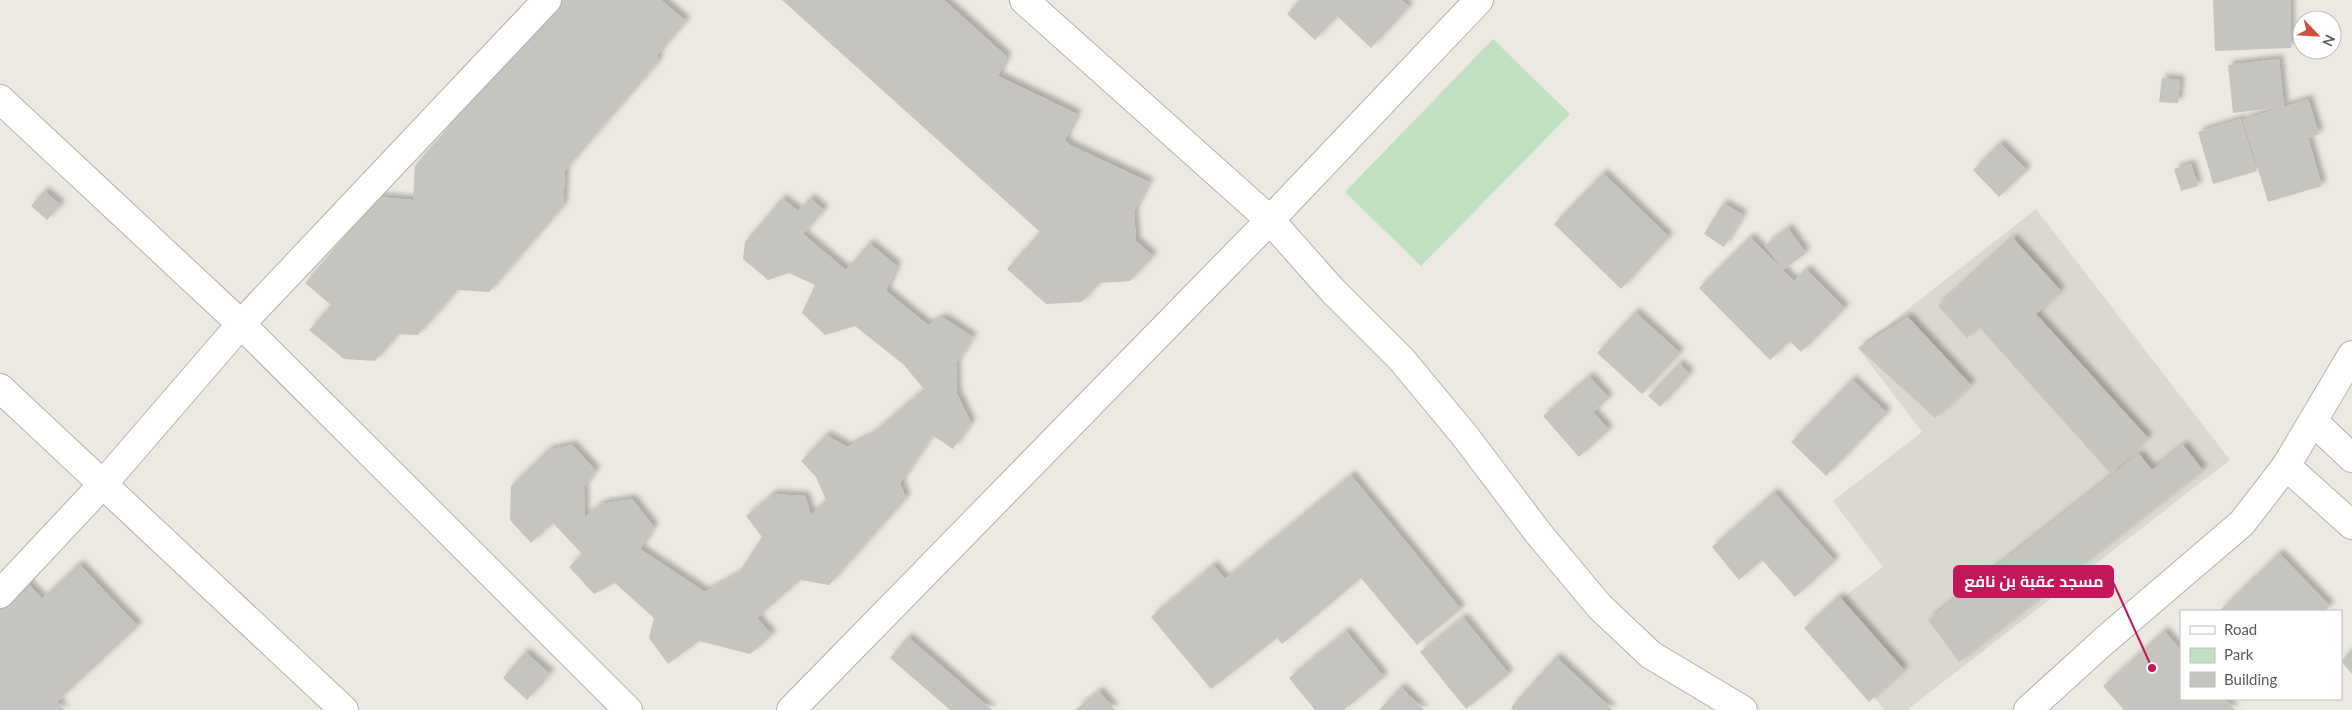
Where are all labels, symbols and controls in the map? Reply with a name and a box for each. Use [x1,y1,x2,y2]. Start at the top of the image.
north arrow [2292,10,2342,60]
text: N [2319,32,2339,49]
callout: مسجد عقبة بن نافع [1954,566,2113,597]
text: مسجد عقبة بن نافع [1964,571,2104,592]
legend [2180,610,2342,700]
text: Road [2224,620,2257,638]
text: Park [2224,645,2254,663]
text: Building [2224,670,2277,688]

